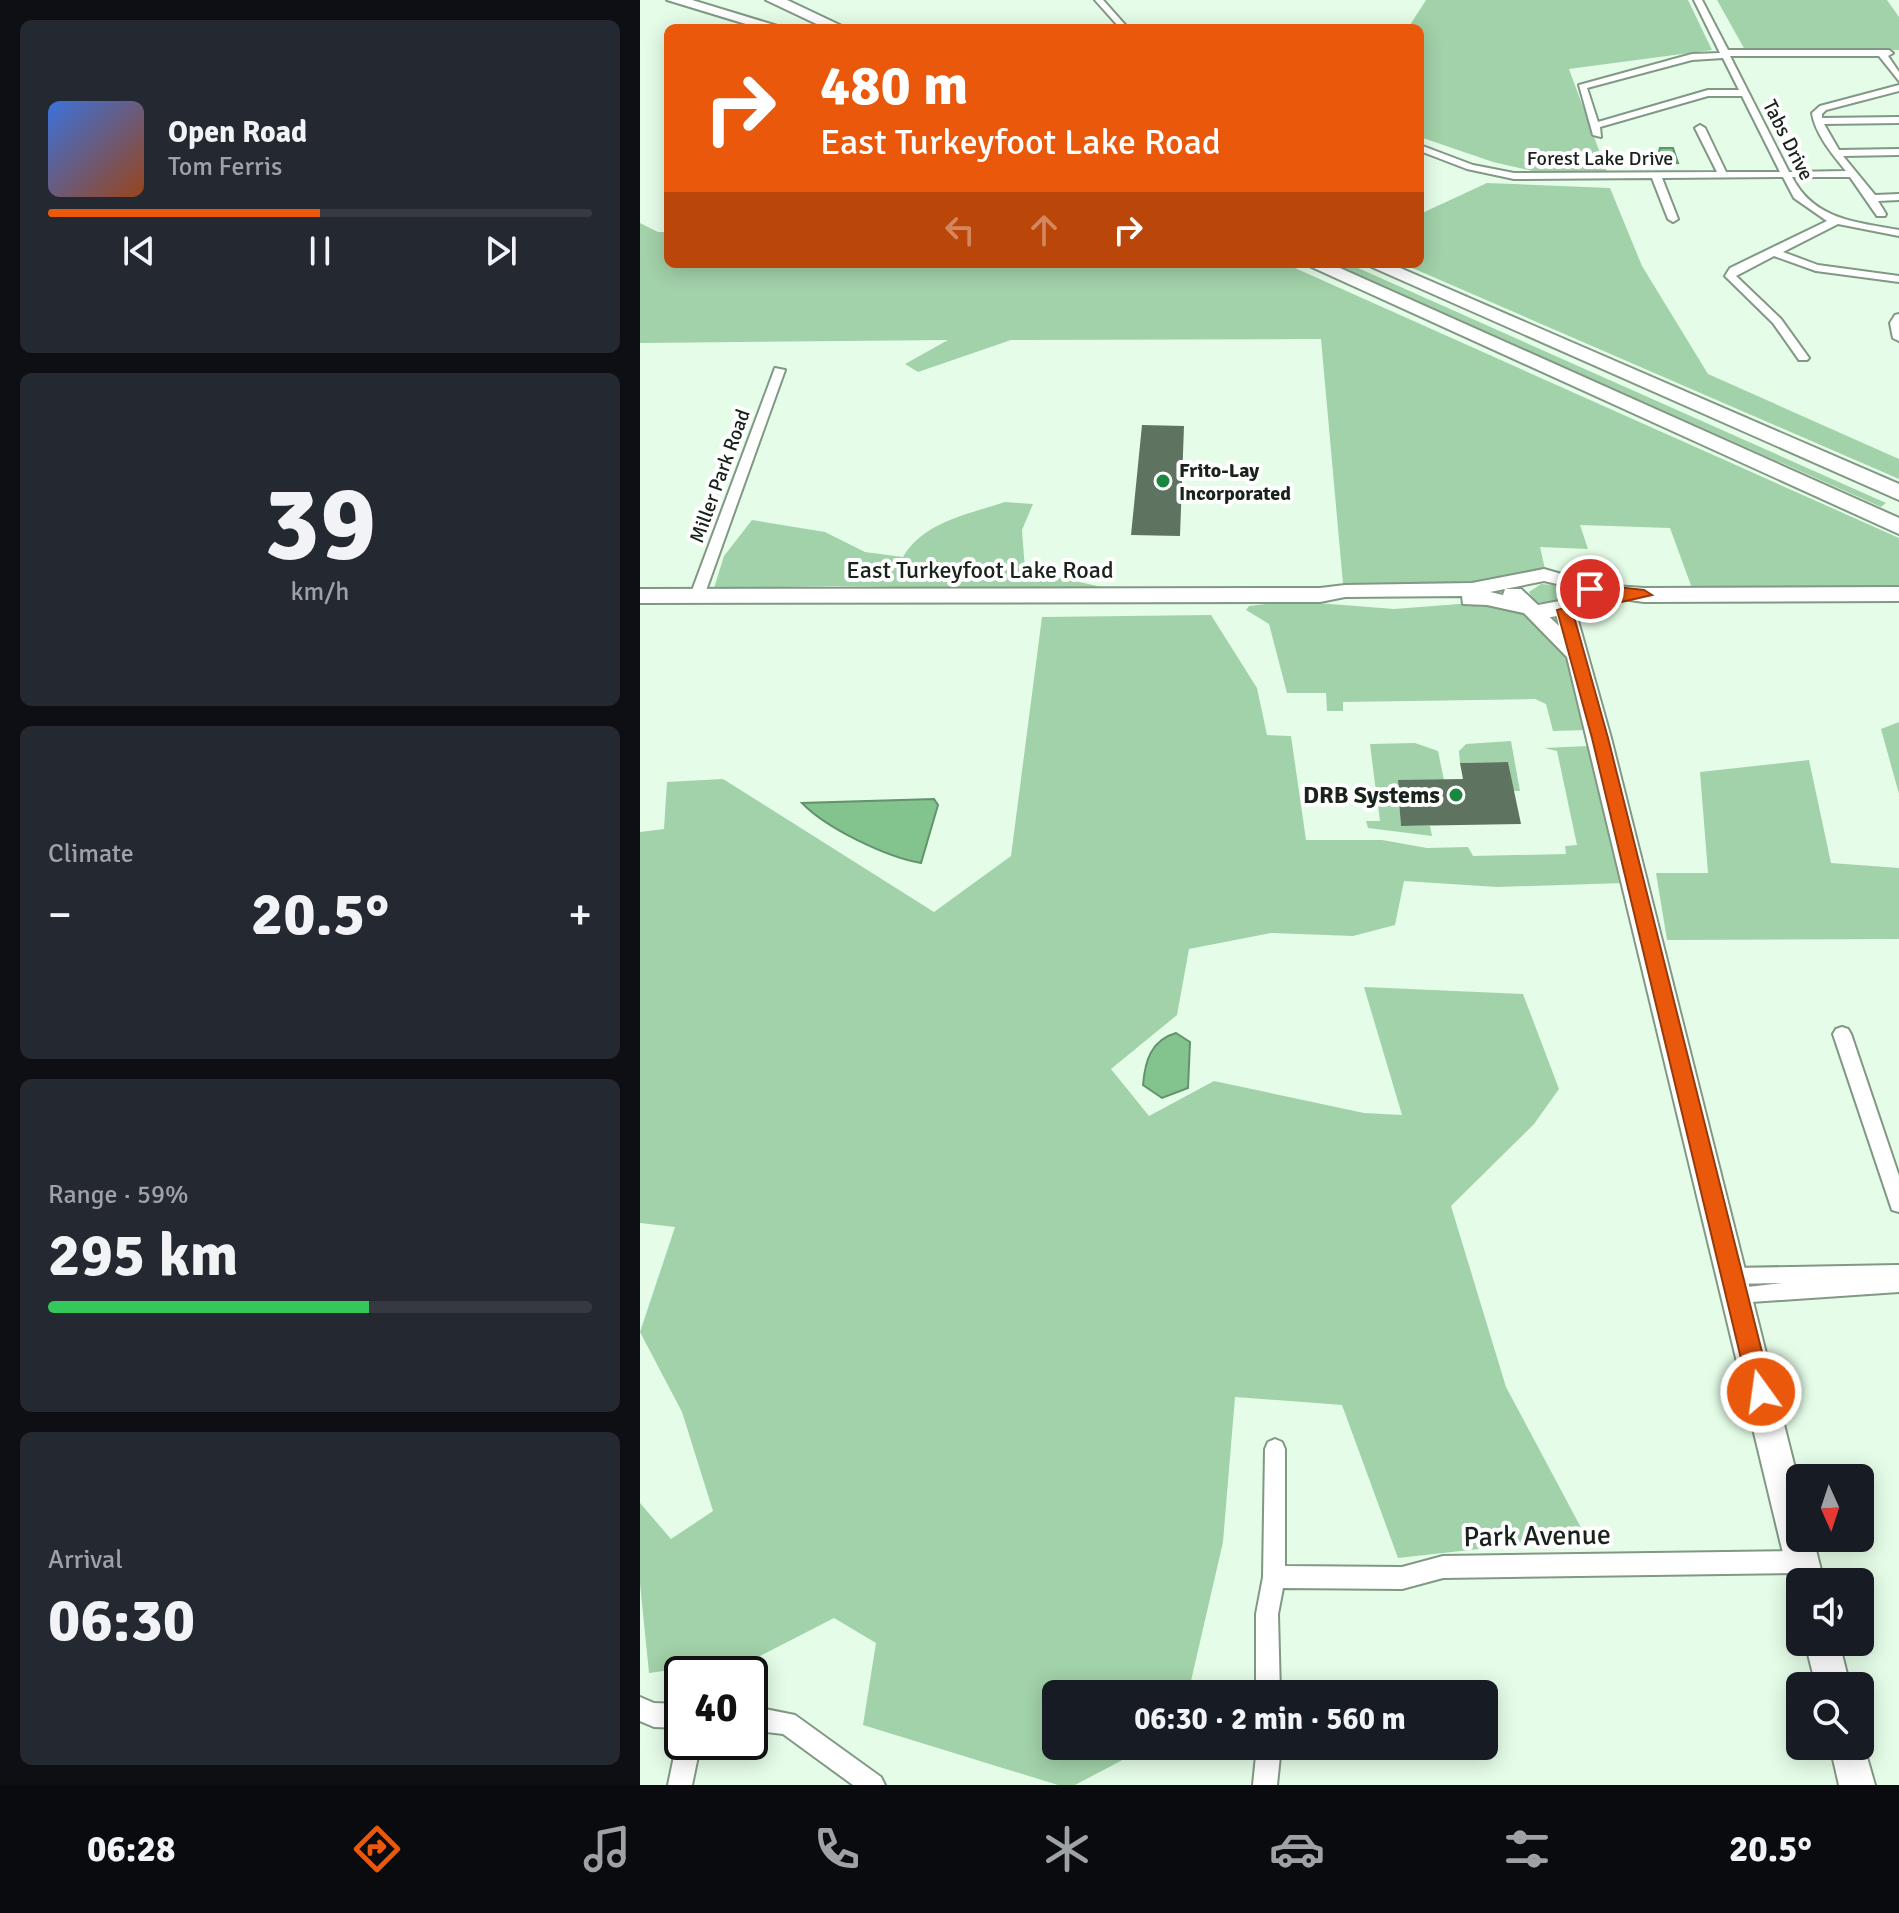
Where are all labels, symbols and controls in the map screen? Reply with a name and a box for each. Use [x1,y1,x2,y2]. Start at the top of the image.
text: 480 m [820,51,968,120]
icon: right [688,56,792,160]
street label: Tabs Drive [1757,96,1819,184]
text: Open Road [168,114,307,151]
text: East Turkeyfoot Lake Road [820,120,1221,165]
street label: Forest Lake Drive [1527,146,1673,171]
text: Tom Ferris [168,151,282,183]
icon: left [938,208,982,252]
icon: ahead [1022,208,1066,252]
icon: right [1106,208,1150,252]
icon: previous [117,229,161,273]
icon: pause [298,229,342,273]
icon: next [479,229,523,273]
street label: Miller Park Road [684,406,756,546]
place label: Frito-Lay Incorporated [1179,458,1291,506]
text: 39 [264,460,376,588]
marker: Frito-Lay Incorporated [1154,472,1172,490]
street label: East Turkeyfoot Lake Road [846,555,1114,585]
pin [1556,555,1624,623]
icon: arrive [1568,567,1612,611]
text: km/h [291,576,349,608]
place label: DRB Systems [1303,780,1440,810]
marker: DRB Systems [1447,786,1465,804]
text: Climate [48,838,134,870]
text: 20.5° [251,878,389,952]
text: − [48,888,72,942]
text: + [568,888,592,942]
text: Range · 59% [48,1179,189,1211]
text: 295 km [48,1219,238,1293]
position arrow [1719,1350,1803,1434]
north arrow [1786,1464,1874,1552]
map controls [1786,1464,1874,1760]
street label: Park Avenue [1463,1518,1611,1554]
text: Arrival [48,1544,123,1576]
button: sound [1786,1568,1874,1656]
text: 06:30 [48,1584,195,1658]
speed limit sign: 40 [664,1656,768,1760]
button: search [1786,1672,1874,1760]
text: 06:30 · 2 min · 560 m [1134,1701,1406,1738]
icon: directions [349,1821,405,1877]
icon: music [579,1821,635,1877]
icon: phone [809,1821,865,1877]
icon: climate [1039,1821,1095,1877]
icon: car [1269,1821,1325,1877]
icon: filters [1499,1821,1555,1877]
text: 06:28 [87,1827,175,1872]
text: 20.5° [1729,1827,1812,1872]

